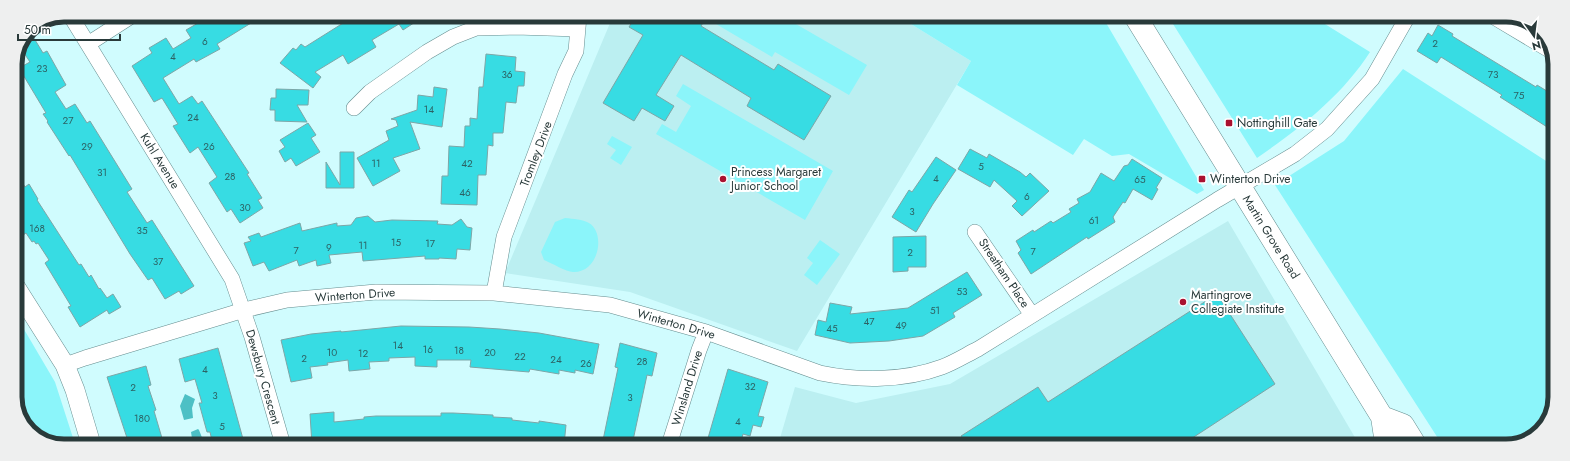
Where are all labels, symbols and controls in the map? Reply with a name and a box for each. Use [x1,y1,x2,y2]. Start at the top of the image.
scale bar [18,16,120,42]
north arrow [1514,16,1554,56]
text: 50 m [24,21,51,39]
house number: 6 [202,34,208,49]
house number: 2 [1432,36,1438,51]
text: N [1530,37,1543,55]
house number: 4 [170,49,176,64]
house number: 23 [36,61,48,76]
house number: 36 [501,67,513,82]
house number: 73 [1488,67,1499,82]
house number: 75 [1514,88,1525,103]
house number: 14 [424,102,434,117]
house number: 24 [187,110,199,125]
house number: 27 [63,113,74,128]
place label: Nottinghill Gate [1237,114,1318,132]
marker: Nottinghill Gate [1224,118,1234,128]
street label: Tromley Drive [515,119,557,189]
street label: Kuhl Avenue [136,130,184,192]
house number: 29 [81,139,93,154]
house number: 26 [203,139,215,154]
house number: 11 [372,156,381,171]
house number: 42 [461,156,473,171]
house number: 5 [978,159,984,174]
place label: Princess Margaret Junior School [729,163,821,195]
house number: 31 [97,165,107,180]
house number: 28 [224,169,236,184]
place label: Winterton Drive [1210,170,1291,188]
house number: 4 [933,171,939,186]
house number: 65 [1134,172,1146,187]
marker: Princess Margaret Junior School [718,174,728,184]
marker: Winterton Drive [1197,174,1207,184]
house number: 46 [459,185,471,200]
house number: 6 [1024,189,1030,204]
street label: Martin Grove Road [1238,192,1304,282]
house number: 30 [239,200,251,215]
house number: 3 [909,204,915,219]
house number: 61 [1089,213,1099,228]
house number: 168 [29,221,45,236]
house number: 35 [136,223,148,238]
house number: 15 [391,235,401,250]
street label: Streatham Place [974,235,1034,311]
house number: 17 [425,236,436,251]
house number: 11 [359,238,368,253]
house number: 9 [326,240,332,255]
house number: 7 [293,243,299,258]
house number: 7 [1030,244,1036,259]
house number: 2 [907,245,913,260]
house number: 37 [153,254,164,269]
street label: Winterton Drive [314,283,396,307]
house number: 53 [956,284,968,299]
place label: Martingrove Collegiate Institute [1191,286,1284,318]
marker: Martingrove Collegiate Institute [1178,297,1188,307]
house number: 51 [930,303,940,318]
street label: Winterton Drive [635,304,717,344]
house number: 47 [863,314,875,329]
house number: 49 [895,318,907,333]
house number: 45 [826,321,838,336]
street label: Dewsbury Crescent [241,327,285,427]
house number: 14 [393,338,403,353]
house number: 16 [423,342,433,357]
house number: 18 [454,343,464,358]
house number: 10 [327,345,337,360]
house number: 20 [484,345,496,360]
house number: 12 [358,346,368,361]
street label: Winsland Drive [667,348,707,428]
house number: 22 [514,349,526,364]
house number: 2 [301,351,307,366]
house number: 24 [550,352,562,367]
house number: 28 [636,354,648,369]
house number: 26 [580,356,592,371]
house number: 4 [202,362,208,377]
house number: 32 [744,379,756,394]
house number: 2 [130,380,136,395]
house number: 3 [212,388,218,403]
house number: 3 [627,390,633,405]
house number: 180 [134,411,150,426]
house number: 4 [735,414,741,429]
house number: 5 [219,419,225,434]

